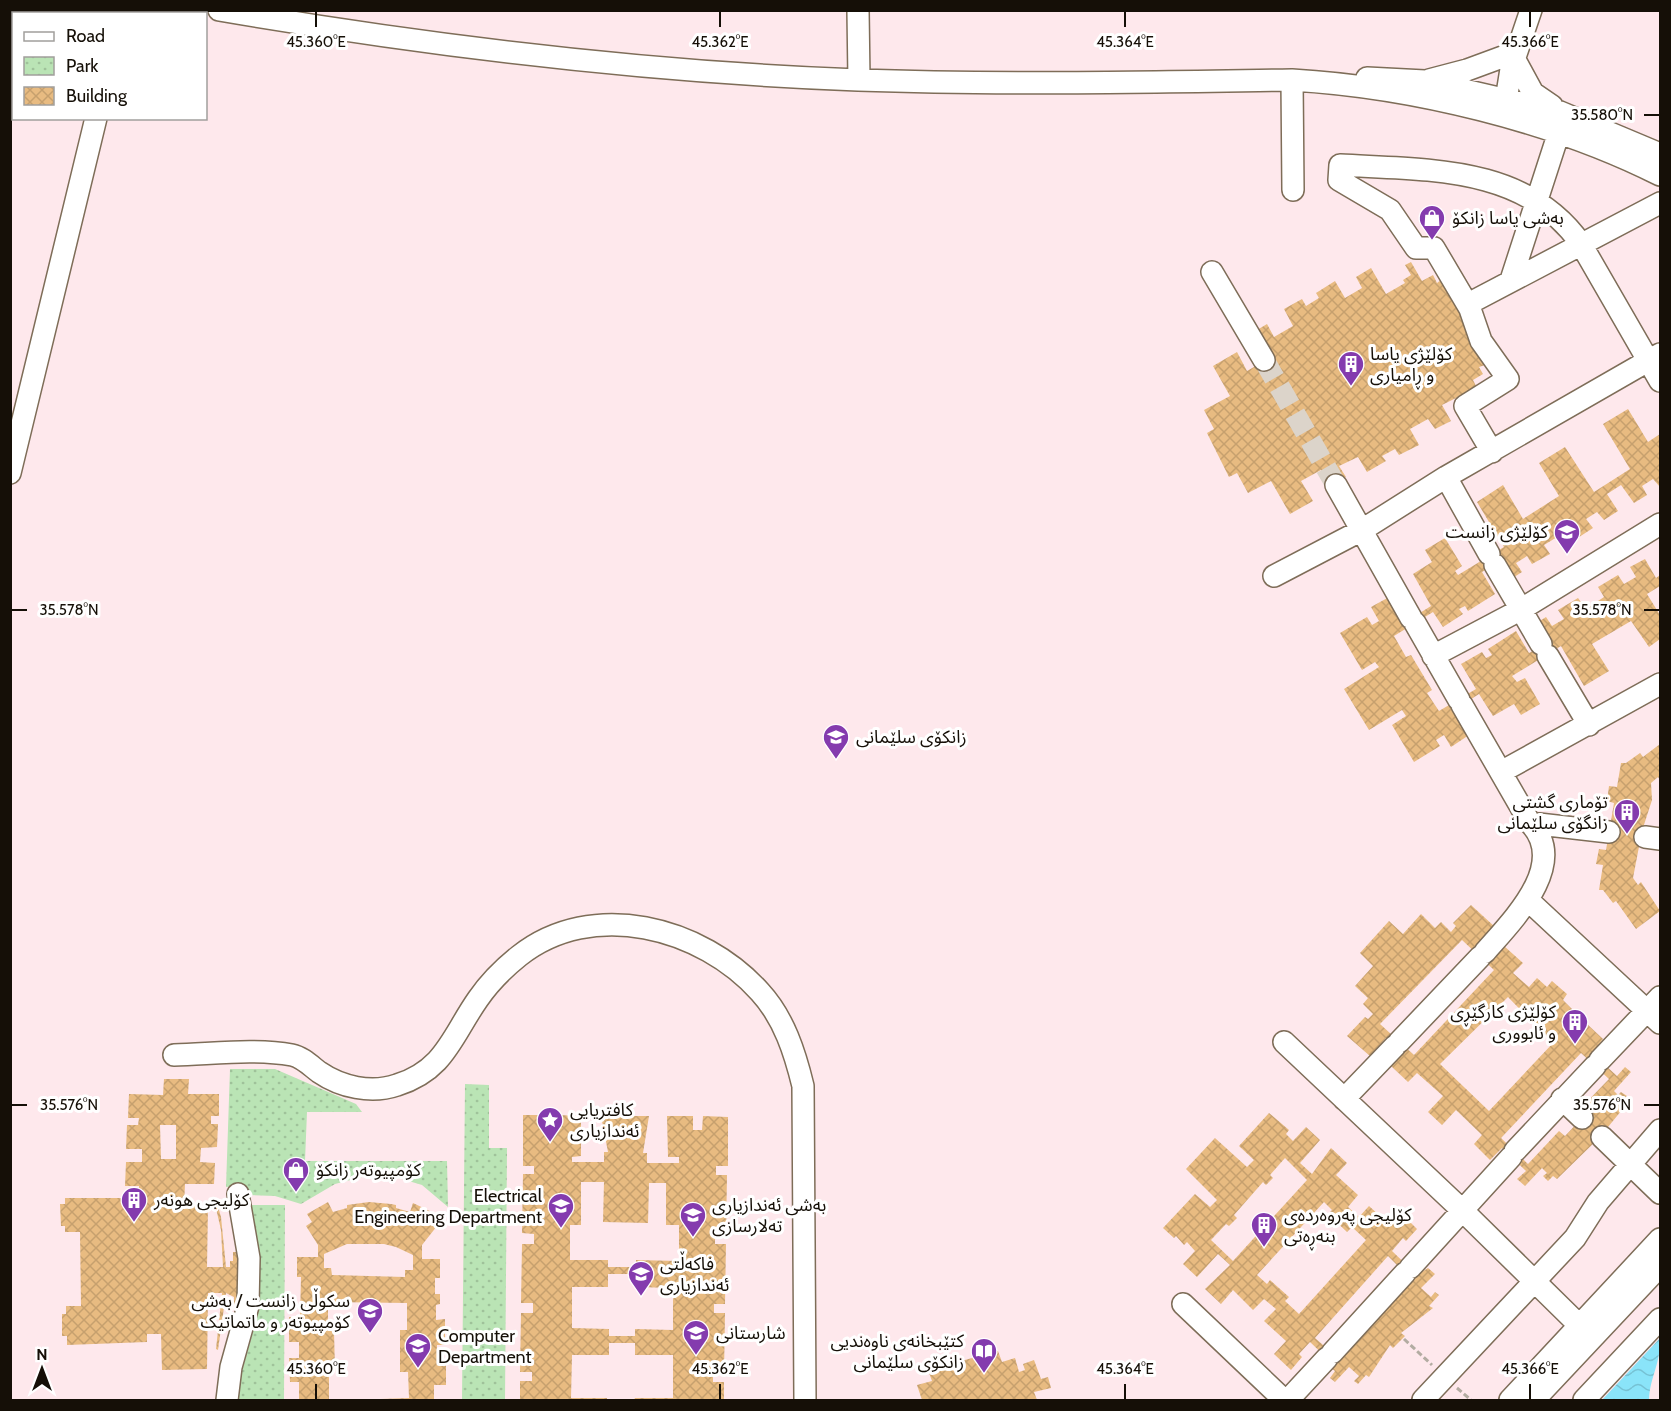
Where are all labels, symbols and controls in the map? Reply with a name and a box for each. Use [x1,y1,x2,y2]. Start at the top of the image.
legend [12,12,207,120]
text: Road [66,25,105,47]
text: 45.360°E [286,33,346,51]
text: 45.362°E [691,33,749,51]
text: 45.364°E [1096,33,1154,51]
text: 45.366°E [1501,33,1559,51]
text: Park [66,55,99,77]
text: Building [66,85,128,107]
text: 35.580°N [1571,106,1633,124]
shop icon: بەشی یاسا زانکۆ [1417,203,1447,241]
place label: بەشی یاسا زانکۆ [1452,207,1564,229]
place label: کۆلێژی یاسا و ڕامیاری [1370,343,1453,390]
building icon: کۆلێژی یاسا و ڕامیاری [1336,349,1366,387]
school or university icon: کۆلێژی زانست [1552,517,1582,555]
place label: کۆلێژی زانست [1446,521,1549,543]
text: 35.578°N [39,601,99,619]
text: 35.578°N [1572,601,1632,619]
school or university icon: زانکۆی سلێمانی [821,722,851,760]
place label: زانکۆی سلێمانی [856,726,967,748]
place label: تۆماری گشتی زانگۆی سلێمانی [1497,791,1608,834]
building icon: تۆماری گشتی زانگۆی سلێمانی [1612,797,1642,835]
place label: كۆلێژی كارگێڕی و ئابووری [1450,1001,1557,1044]
building icon: كۆلێژی كارگێڕی و ئابووری [1560,1007,1590,1045]
text: 35.576°N [40,1096,98,1114]
text: 35.576°N [1573,1096,1631,1114]
place label: کافتریایی ئەندازیاری [570,1099,639,1142]
place icon: کافتریایی ئەندازیاری [535,1105,565,1143]
shop icon: کۆمپیوتەر زانکۆ [281,1155,311,1193]
place label: کۆمپیوتەر زانکۆ [316,1159,422,1181]
building icon: کۆلیجی هونەر [119,1185,149,1223]
place label: Electrical Engineering Department [354,1185,543,1228]
place label: کۆلیجی هونەر [153,1189,250,1211]
school or university icon: Electrical Engineering Department [546,1191,576,1229]
place label: بەشی ئەندازیاری تەلارسازی [712,1194,826,1237]
school or university icon: بەشی ئەندازیاری تەلارسازی [678,1200,708,1238]
place label: کۆلیجی پەروەردەی بنەڕەتی [1284,1204,1412,1251]
building icon: کۆلیجی پەروەردەی بنەڕەتی [1249,1210,1279,1248]
place label: فاکەڵتی ئەندازیاری [660,1251,729,1296]
school or university icon: فاکەڵتی ئەندازیاری [626,1259,656,1297]
place label: سکوڵی زانست / بەشی کۆمپیوتەر و ماتماتیک [191,1288,351,1333]
school or university icon: سکوڵی زانست / بەشی کۆمپیوتەر و ماتماتیک [355,1296,385,1334]
school or university icon: شارستانی [681,1318,711,1356]
place label: شارستانی [716,1322,786,1344]
place label: Computer Department [438,1325,532,1368]
place label: کتێبخانەی ناوەندیی زانکۆی سلێمانی [830,1330,965,1373]
school or university icon: Computer Department [403,1331,433,1369]
library icon: کتێبخانەی ناوەندیی زانکۆی سلێمانی [969,1336,999,1374]
north arrow [12,1339,72,1399]
text: N [36,1345,48,1364]
text: 45.360°E [286,1360,346,1378]
text: 45.362°E [691,1360,749,1378]
text: 45.364°E [1096,1360,1154,1378]
text: 45.366°E [1501,1360,1559,1378]

